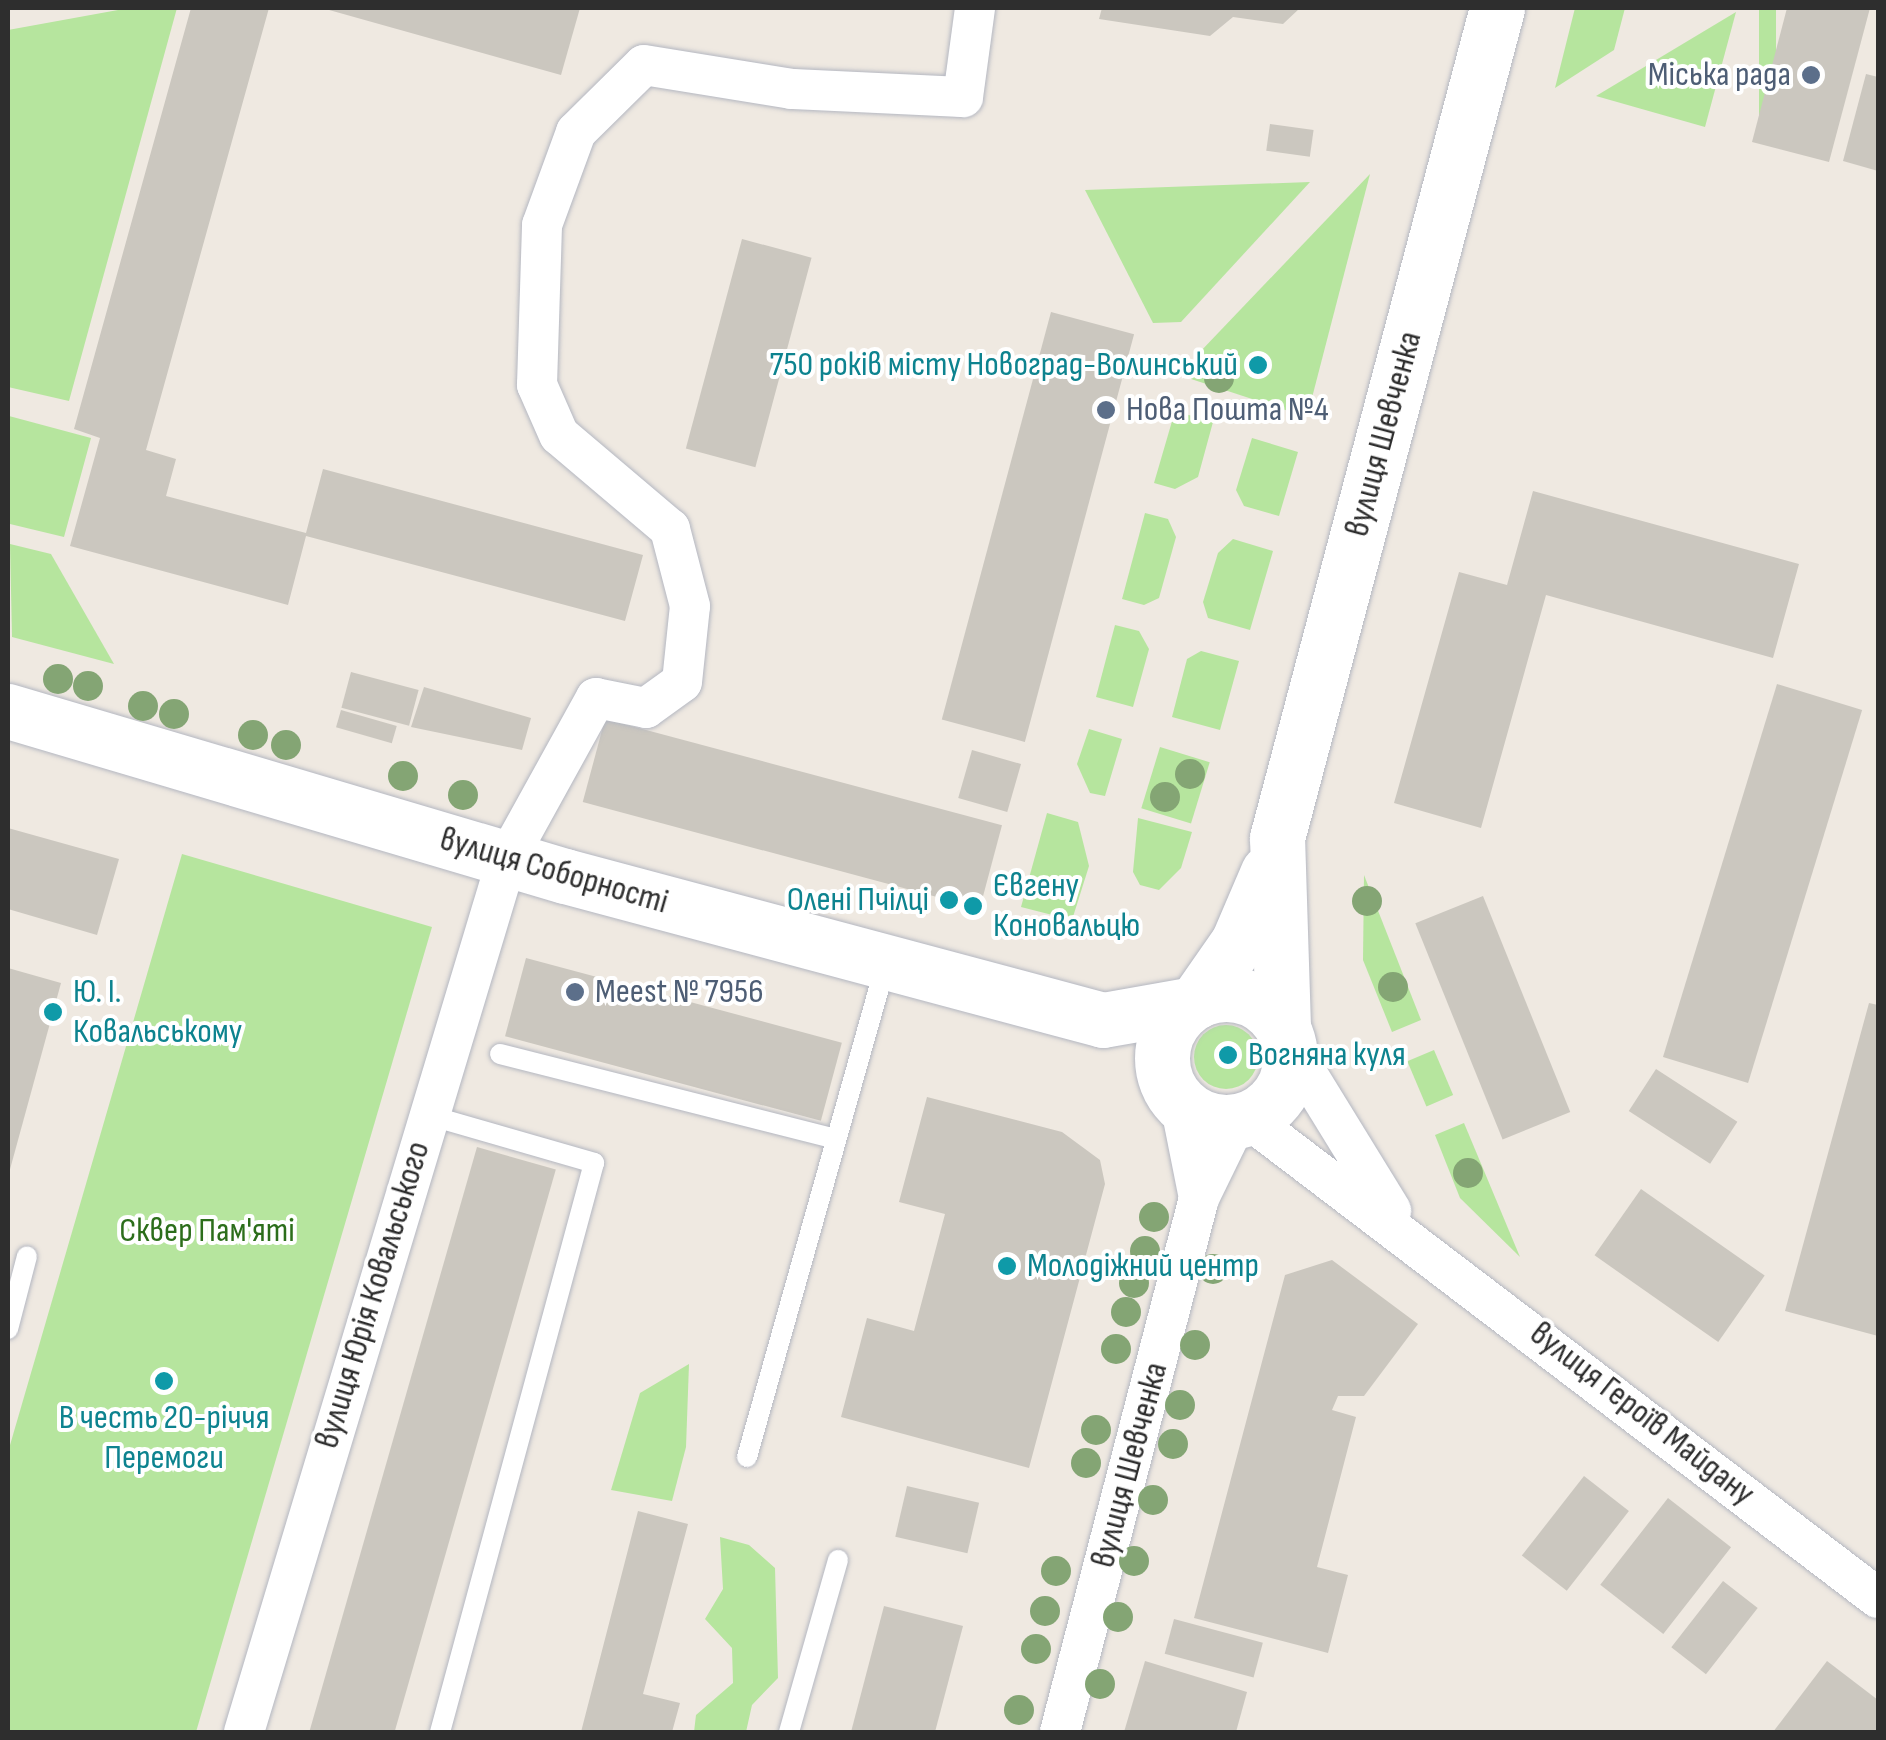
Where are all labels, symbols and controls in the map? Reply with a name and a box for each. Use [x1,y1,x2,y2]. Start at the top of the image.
place label: Міська рада [1648,54,1791,96]
marker: Міська рада [1800,64,1822,86]
street label: вулиця Шевченка [1336,327,1432,541]
place label: 750 років місту Новоград-Волинський [770,344,1238,386]
marker: 750 років місту Новоград-Волинський [1247,354,1269,376]
place label: Нова Пошта №4 [1126,389,1329,431]
marker: Нова Пошта №4 [1095,399,1117,421]
street label: вулиця Соборності [435,818,673,924]
place label: Євгену Коновальцю [993,865,1140,947]
place label: Олені Пчілці [787,879,929,921]
marker: Олені Пчілці [938,889,960,911]
marker: Євгену Коновальцю [962,895,984,917]
place label: Ю. І. Ковальському [73,971,242,1053]
place label: Meest № 7956 [595,971,763,1013]
marker: Meest № 7956 [564,981,586,1003]
marker: Ю. І. Ковальському [42,1001,64,1023]
place label: Вогняна куля [1248,1034,1406,1076]
marker: Вогняна куля [1217,1044,1239,1066]
street label: вулиця Юрія Ковальського [306,1137,440,1453]
park label: Сквер Пам'яті [119,1210,295,1252]
place label: Молодіжний центр [1027,1245,1259,1287]
marker: Молодіжний центр [996,1255,1018,1277]
street label: вулиця Героїв Майдану [1521,1313,1763,1515]
street label: вулиця Шевченка [1082,1358,1178,1572]
marker: В честь 20-річчя Перемоги [153,1370,175,1392]
place label: В честь 20-річчя Перемоги [59,1397,269,1479]

